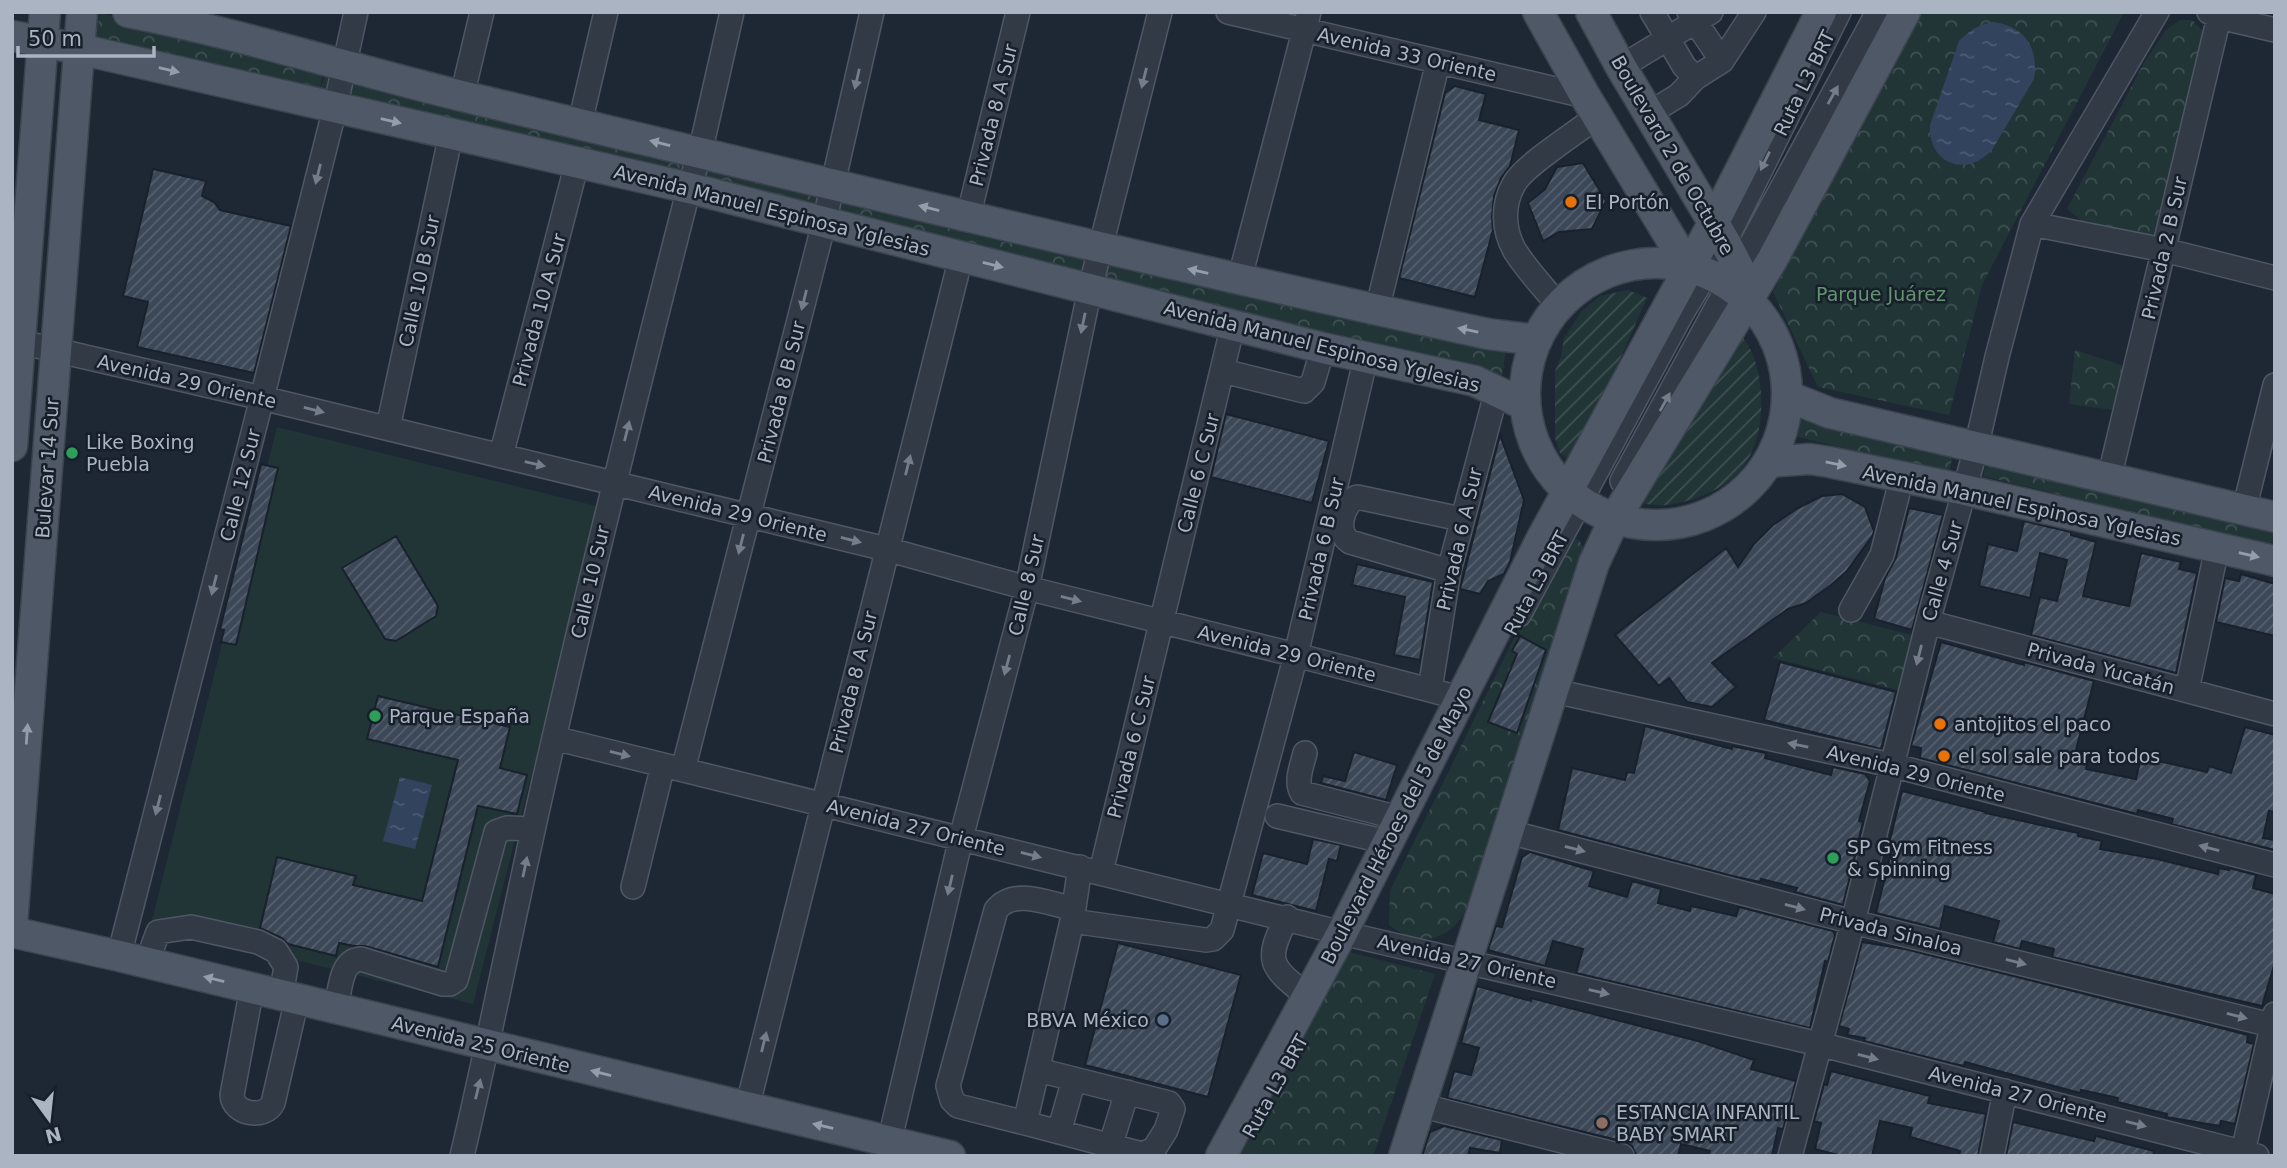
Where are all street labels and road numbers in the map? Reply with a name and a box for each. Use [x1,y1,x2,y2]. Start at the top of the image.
street label: Avenida 33 Oriente [1315,23,1499,85]
street label: Ruta L3 BRT [1769,26,1839,139]
street label: Privada 8 A Sur [965,41,1021,188]
street label: Boulevard 2 de Octubre [1607,52,1739,258]
street label: Avenida Manuel Espinosa Yglesias [612,160,932,260]
street label: Privada 2 B Sur [2137,174,2191,322]
street label: Calle 10 B Sur [394,213,444,349]
street label: Privada 10 A Sur [508,231,570,389]
street label: Avenida Manuel Espinosa Yglesias [1162,296,1482,396]
street label: Privada 8 B Sur [753,318,809,465]
street label: Avenida 29 Oriente [95,350,279,412]
street label: Bulevar 14 Sur [31,397,63,539]
street label: Calle 6 C Sur [1173,411,1224,535]
street label: Calle 12 Sur [215,426,265,544]
street label: Avenida Manuel Espinosa Yglesias [1861,460,2183,550]
street label: Privada 6 A Sur [1432,465,1486,613]
street label: Privada 6 B Sur [1294,475,1348,623]
street label: Avenida 29 Oriente [647,480,829,546]
street label: Calle 4 Sur [1917,518,1967,624]
street label: Calle 10 Sur [566,523,614,641]
street label: Ruta L3 BRT [1499,527,1573,639]
street label: Calle 8 Sur [1004,532,1048,638]
street label: Privada 8 A Sur [825,608,881,755]
street label: Avenida 29 Oriente [1196,620,1378,686]
street label: Privada Yucatán [2025,638,2177,698]
street label: Privada 6 C Sur [1103,673,1159,821]
street label: Boulevard Héroes del 5 de Mayo [1316,682,1476,968]
street label: Avenida 29 Oriente [1825,740,2007,806]
street label: Avenida 27 Oriente [825,794,1007,860]
street label: Privada Sinaloa [1817,903,1965,959]
street label: Avenida 27 Oriente [1375,930,1559,992]
street label: Avenida 25 Oriente [390,1011,572,1077]
street label: Ruta L3 BRT [1238,1030,1313,1141]
street label: Avenida 27 Oriente [1927,1061,2109,1127]

